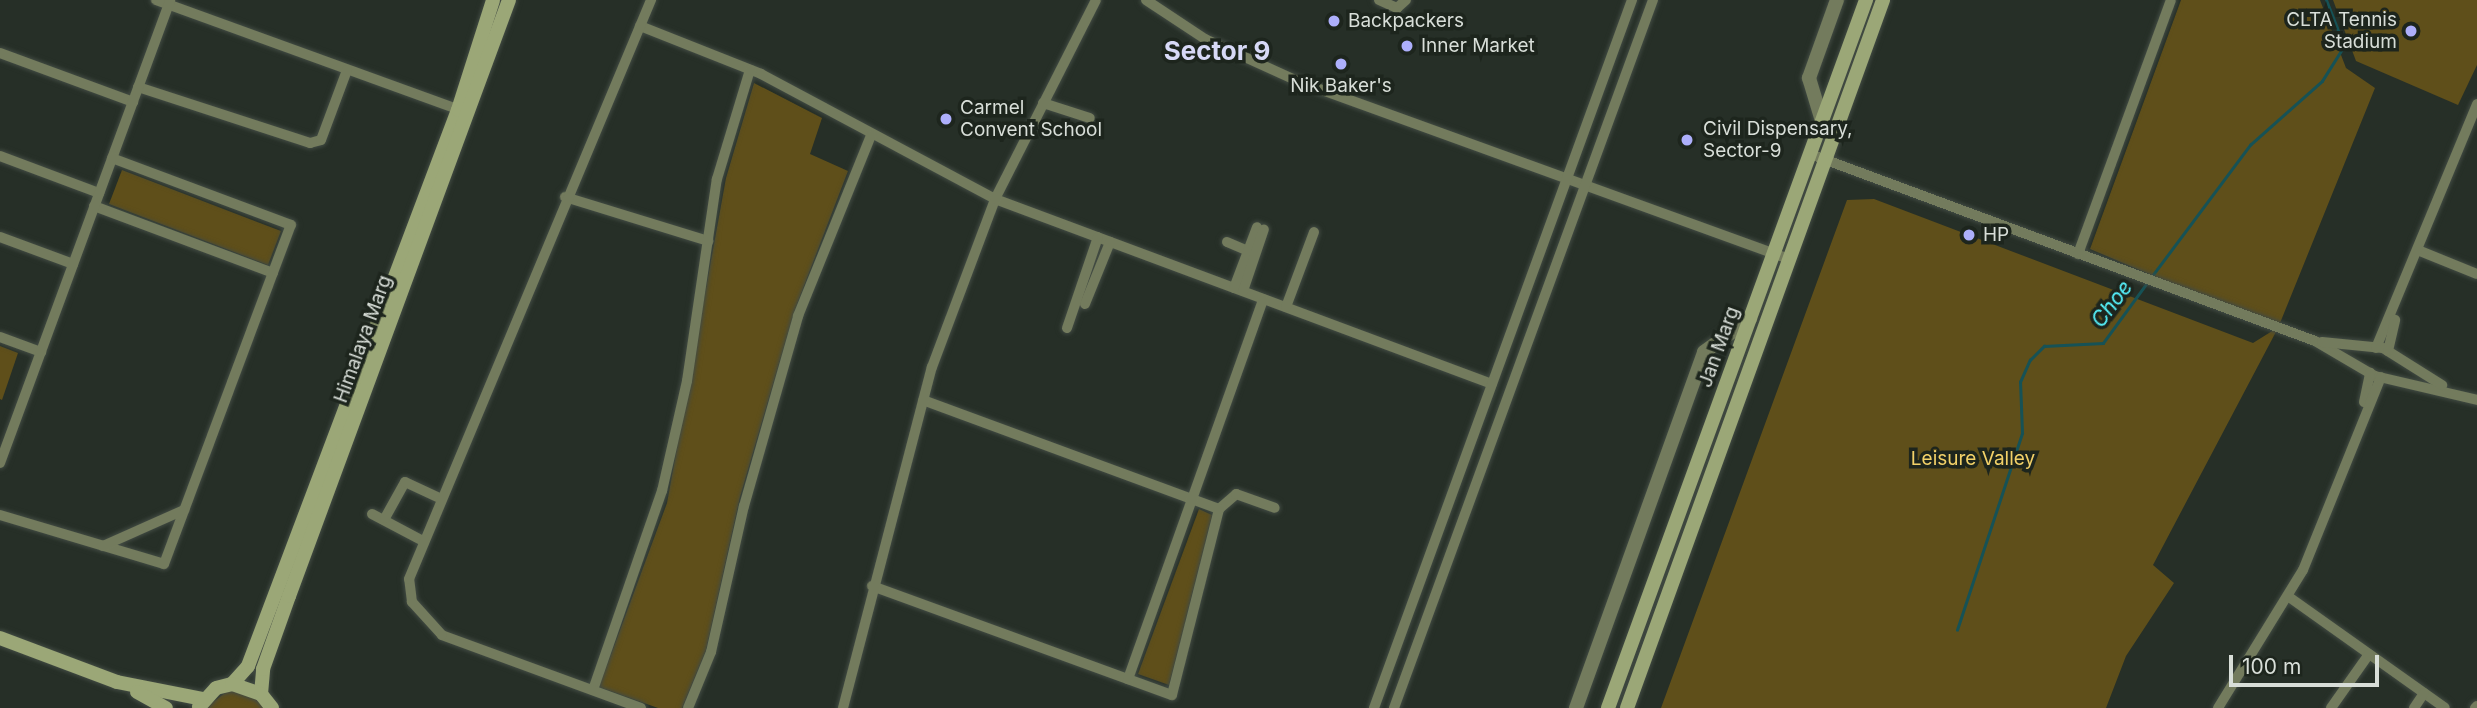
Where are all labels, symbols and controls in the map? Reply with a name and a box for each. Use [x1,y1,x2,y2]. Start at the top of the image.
place label: CLTA Tennis Stadium [2286,9,2397,53]
place label: Backpackers [1348,10,1464,32]
marker: Backpackers [1326,13,1342,29]
marker: CLTA Tennis Stadium [2403,23,2419,39]
district label: Sector 9 [1164,35,1270,67]
place label: Inner Market [1421,35,1535,57]
marker: Inner Market [1399,38,1415,54]
marker: Nik Baker's [1333,56,1349,72]
place label: Nik Baker's [1290,75,1392,97]
place label: Carmel Convent School [960,97,1102,141]
marker: Carmel Convent School [938,111,954,127]
place label: Civil Dispensary, Sector-9 [1703,118,1852,162]
marker: Civil Dispensary, Sector-9 [1677,130,1697,150]
place label: HP [1983,224,2009,246]
marker: HP [1961,227,1977,243]
street label: Himalaya Marg [329,272,397,406]
water label: Choe [2086,275,2138,333]
street label: Jan Marg [1694,303,1744,391]
park label: Leisure Valley [1911,448,2035,470]
scale bar [2232,642,2382,686]
text: 100 m [2242,654,2301,679]

